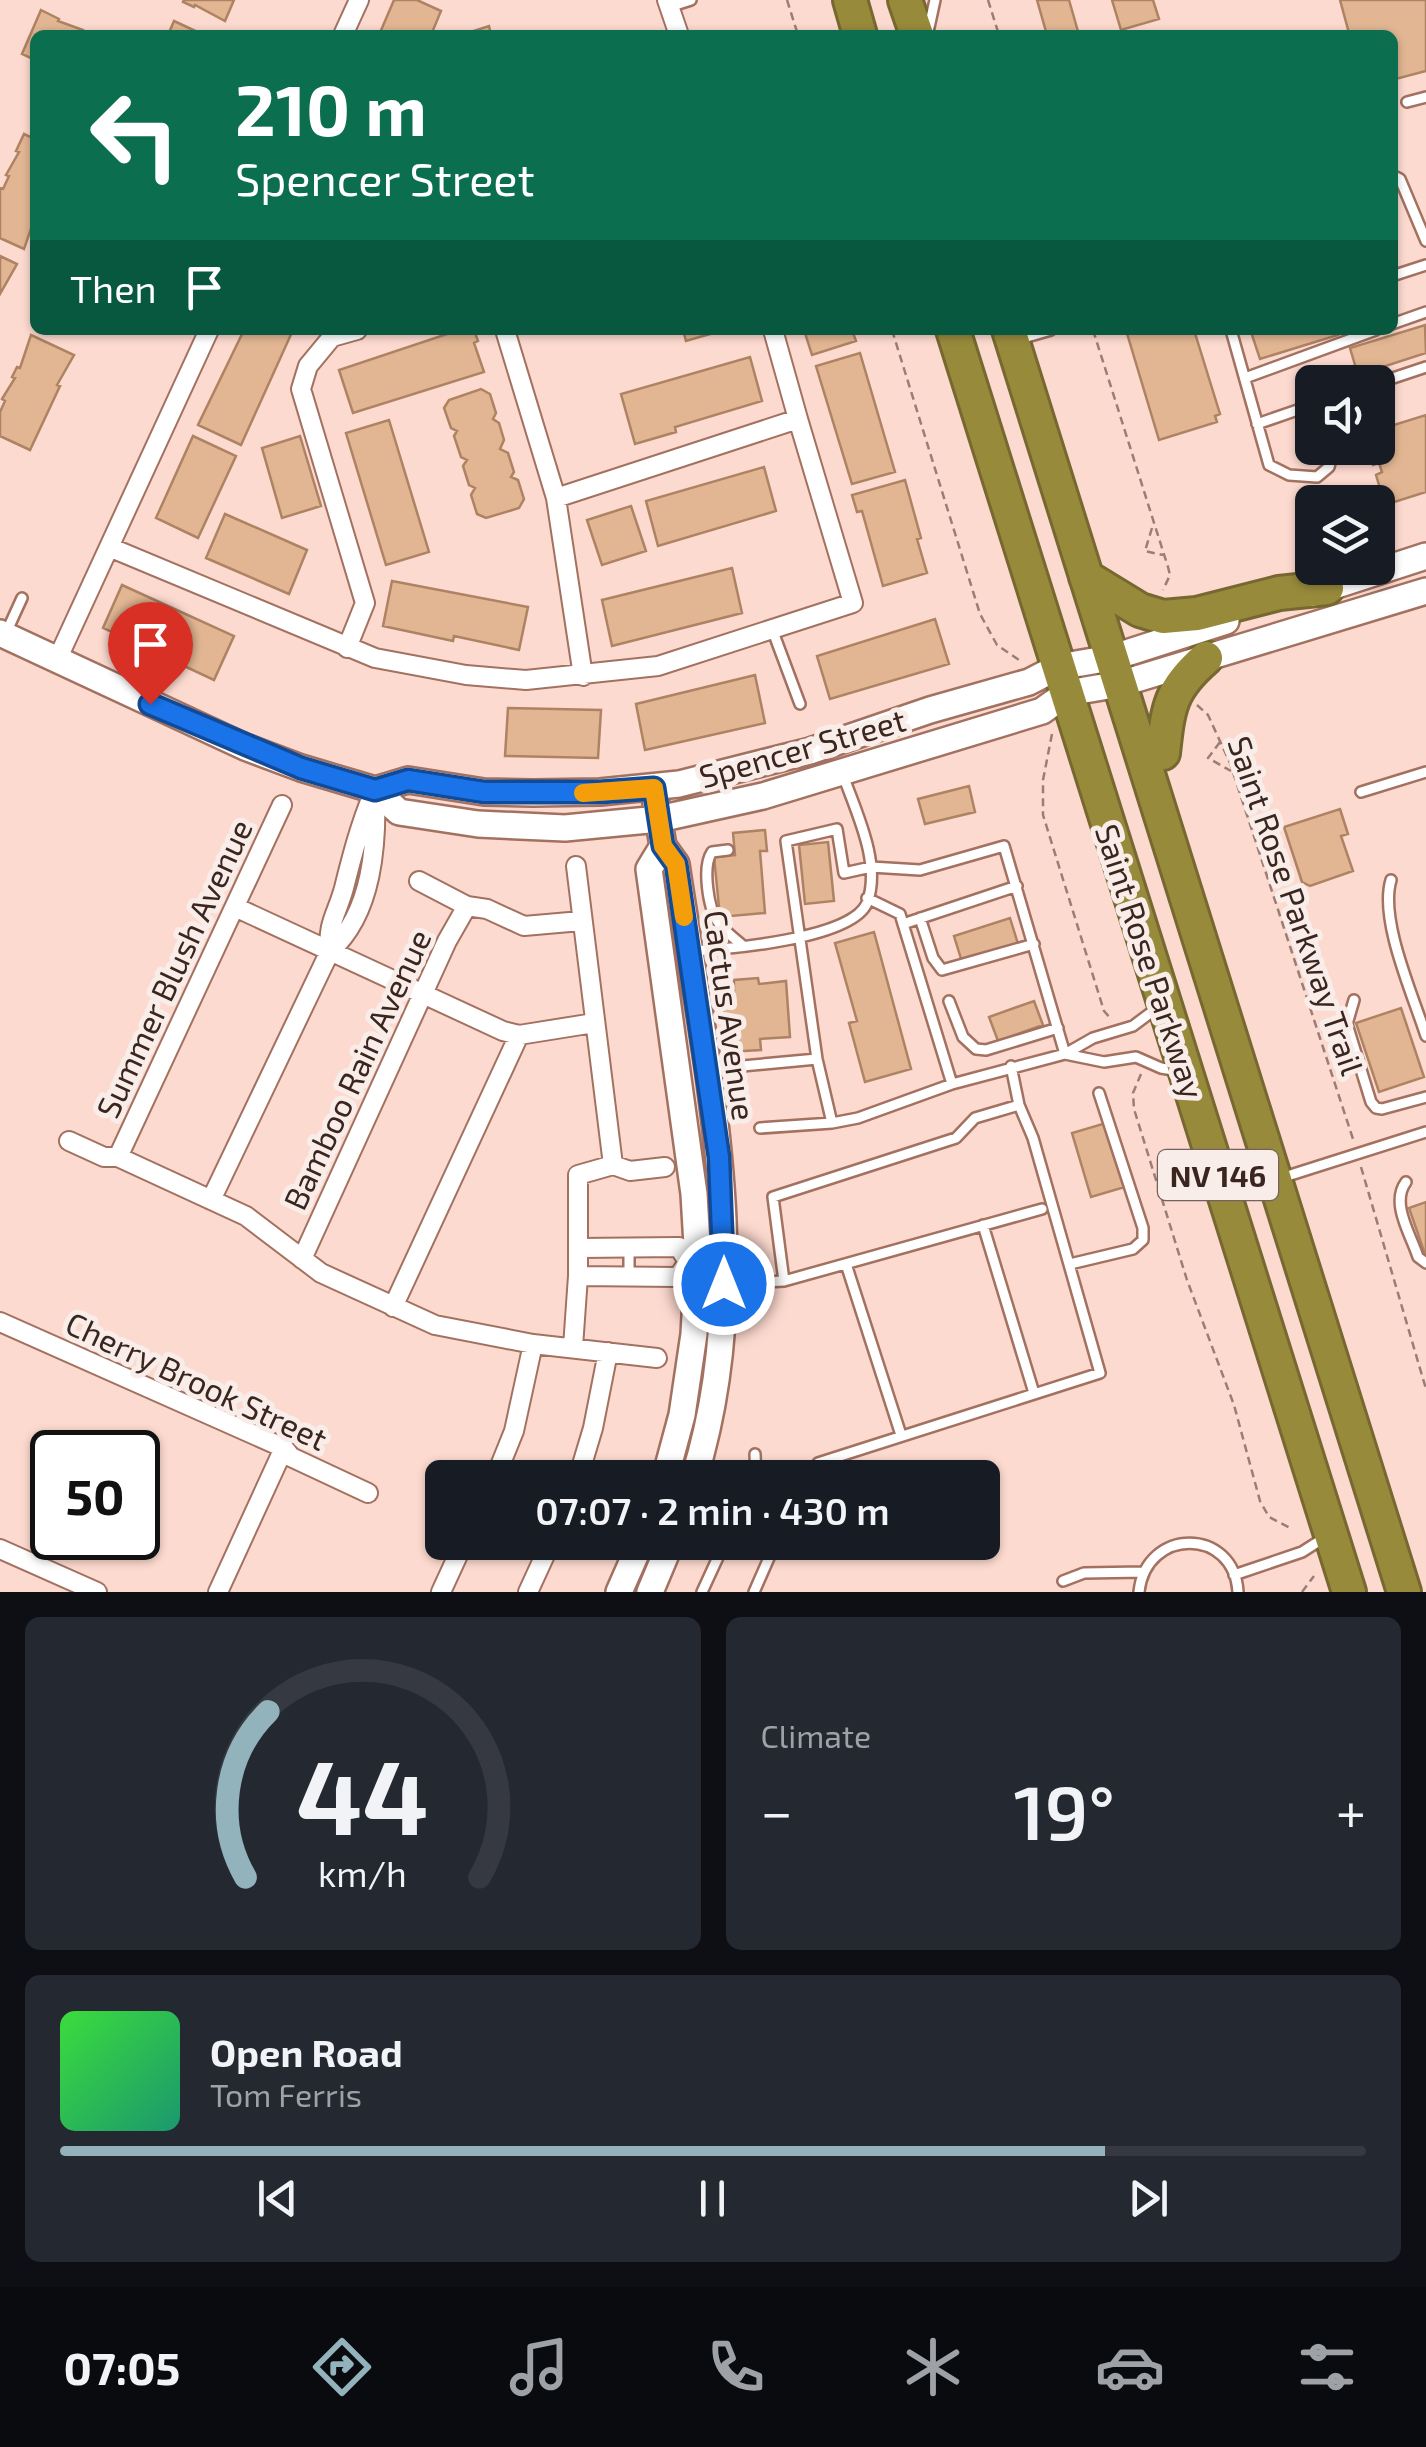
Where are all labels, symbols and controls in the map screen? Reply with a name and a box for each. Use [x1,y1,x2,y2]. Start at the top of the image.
text: 210 m [235,66,427,150]
icon: left [70,70,200,200]
text: Spencer Street [235,151,535,205]
icon: arrive [177,260,232,315]
text: Then [70,265,157,311]
map controls [1295,365,1395,585]
button: sound [1295,365,1395,465]
button: layers [1295,485,1395,585]
pin [108,602,193,705]
icon: arrive [123,617,178,672]
street label: Spencer Street [694,699,910,795]
street label: Saint Rose Parkway Trail [1221,731,1373,1080]
street label: Summer Blush Avenue [87,813,259,1123]
street label: Saint Rose Parkway [1089,819,1213,1103]
street label: Cactus Avenue [697,908,765,1122]
street label: Bamboo Rain Avenue [274,923,438,1215]
road number: NV 146 [1158,1150,1278,1200]
position arrow [672,1232,776,1336]
street label: Cherry Brook Street [60,1303,334,1457]
speed limit sign: 50 [30,1430,160,1560]
text: 07:07 · 2 min · 430 m [535,1487,890,1533]
text: Climate [761,1716,871,1754]
text: 44 [297,1731,429,1856]
text: 19° [1013,1765,1115,1855]
text: − [761,1777,793,1843]
text: + [1336,1777,1366,1843]
text: km/h [318,1851,407,1894]
text: Open Road [210,2029,403,2075]
text: Tom Ferris [210,2075,362,2113]
icon: previous [250,2171,305,2226]
icon: pause [685,2171,740,2226]
icon: next [1121,2171,1176,2226]
icon: directions [307,2332,377,2402]
icon: music [504,2332,574,2402]
icon: phone [701,2332,771,2402]
icon: climate [898,2332,968,2402]
icon: car [1095,2332,1165,2402]
icon: filters [1292,2332,1362,2402]
text: 07:05 [64,2340,180,2394]

